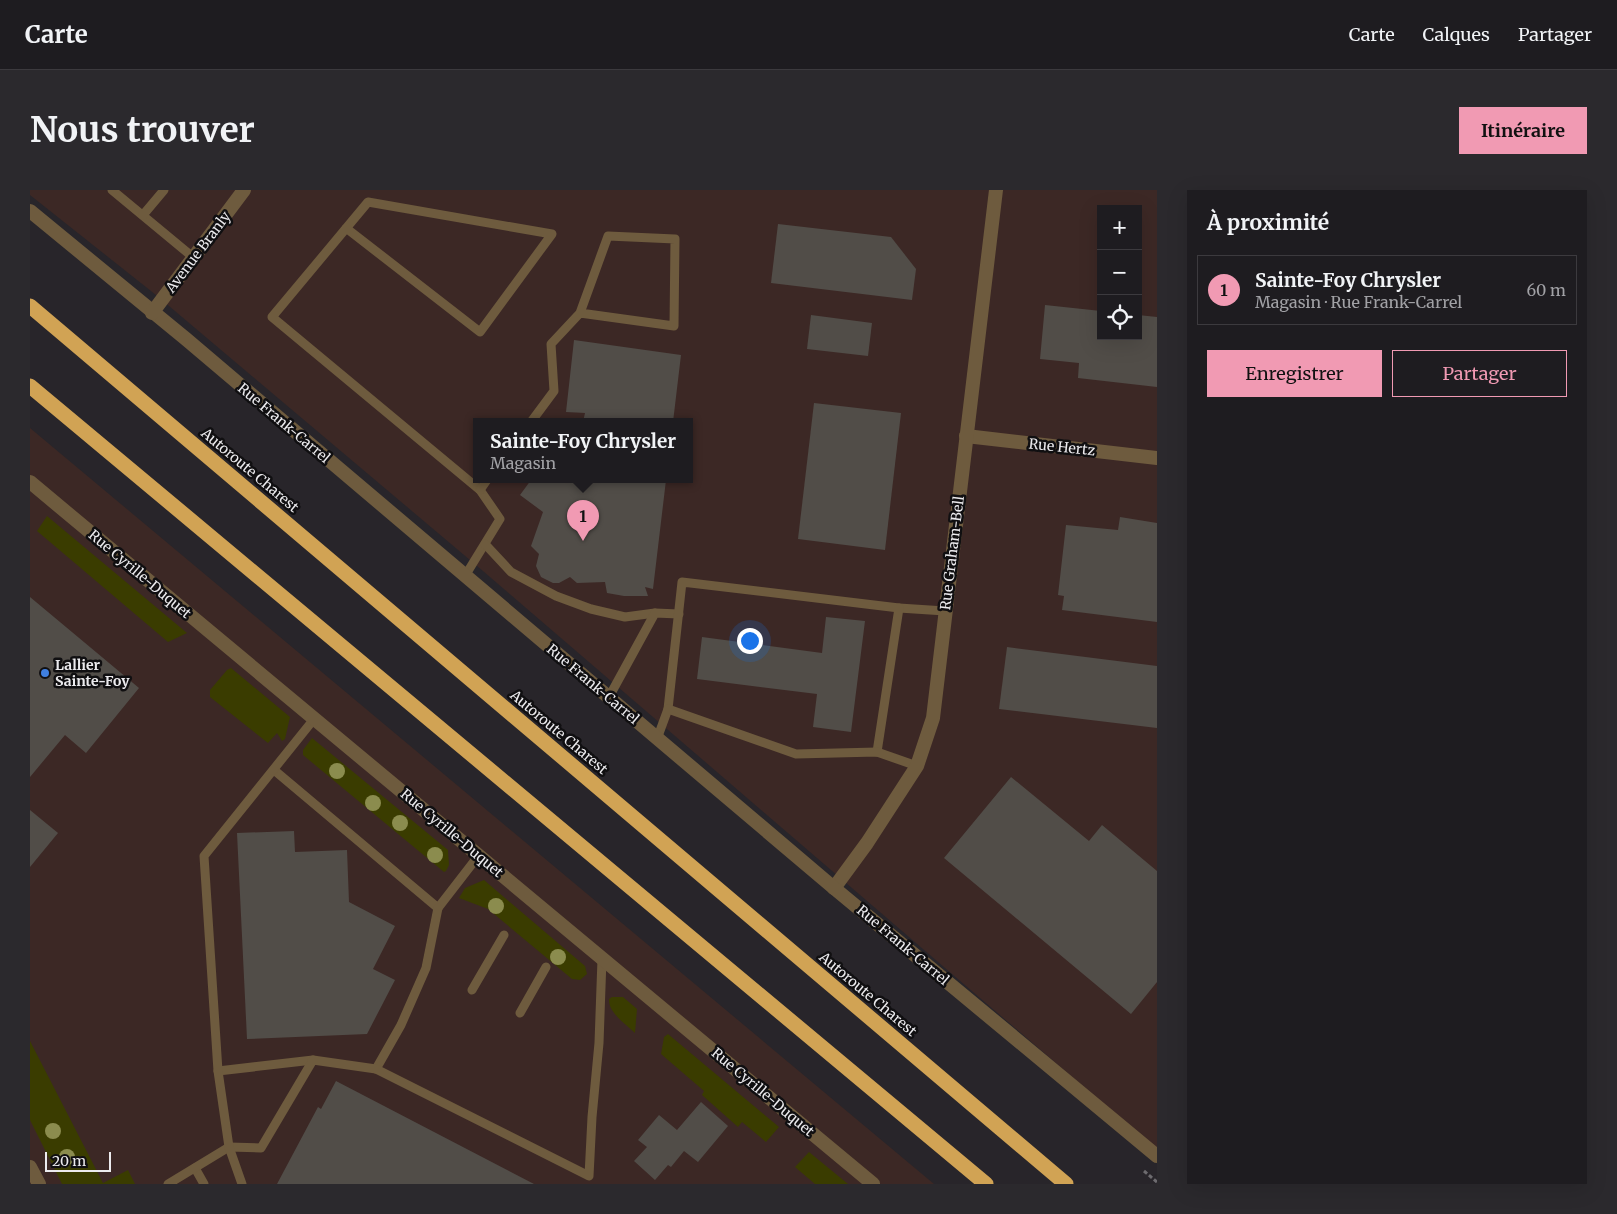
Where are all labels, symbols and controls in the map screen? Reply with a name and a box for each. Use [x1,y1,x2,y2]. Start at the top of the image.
text: Carte [25,19,88,50]
text: Carte [1349,23,1395,46]
text: Calques [1423,23,1490,46]
text: Partager [1518,23,1592,46]
button: Itinéraire [1459,107,1587,154]
text: Nous trouver [30,108,255,152]
map controls [1097,205,1142,340]
button: + [1097,205,1142,250]
street label: Avenue Branly [161,207,235,297]
text: À proximité [1207,209,1329,236]
button: − [1097,250,1142,295]
text: Sainte-Foy Chrysler [1255,268,1441,292]
text: 1 [1220,280,1228,300]
text: 60 m [1526,280,1566,300]
text: Magasin · Rue Frank-Carrel [1255,292,1462,312]
button: locate [1097,295,1142,340]
button: Enregistrer [1207,350,1382,397]
button: Partager [1392,350,1567,397]
street label: Rue Frank-Carrel [234,379,334,467]
popup [473,418,693,483]
street label: Autoroute Charest [197,423,303,516]
text: Sainte-Foy Chrysler [490,429,676,453]
street label: Rue Hertz [1028,435,1096,459]
text: Magasin [490,453,556,473]
street label: Rue Graham-Bell [936,494,968,611]
pin: 1 [567,500,599,541]
street label: Rue Cyrille-Duquet [85,526,195,623]
your location [737,628,763,654]
street label: Rue Frank-Carrel [543,640,643,728]
place label: Lallier Sainte-Foy [55,656,130,690]
marker: Lallier Sainte-Foy [39,667,51,679]
street label: Autoroute Charest [506,685,612,778]
street label: Rue Cyrille-Duquet [397,785,507,882]
street label: Rue Frank-Carrel [853,901,953,989]
street label: Autoroute Charest [815,947,921,1040]
street label: Rue Cyrille-Duquet [708,1044,818,1141]
scale bar [45,1149,111,1172]
text: 20 m [52,1152,86,1170]

